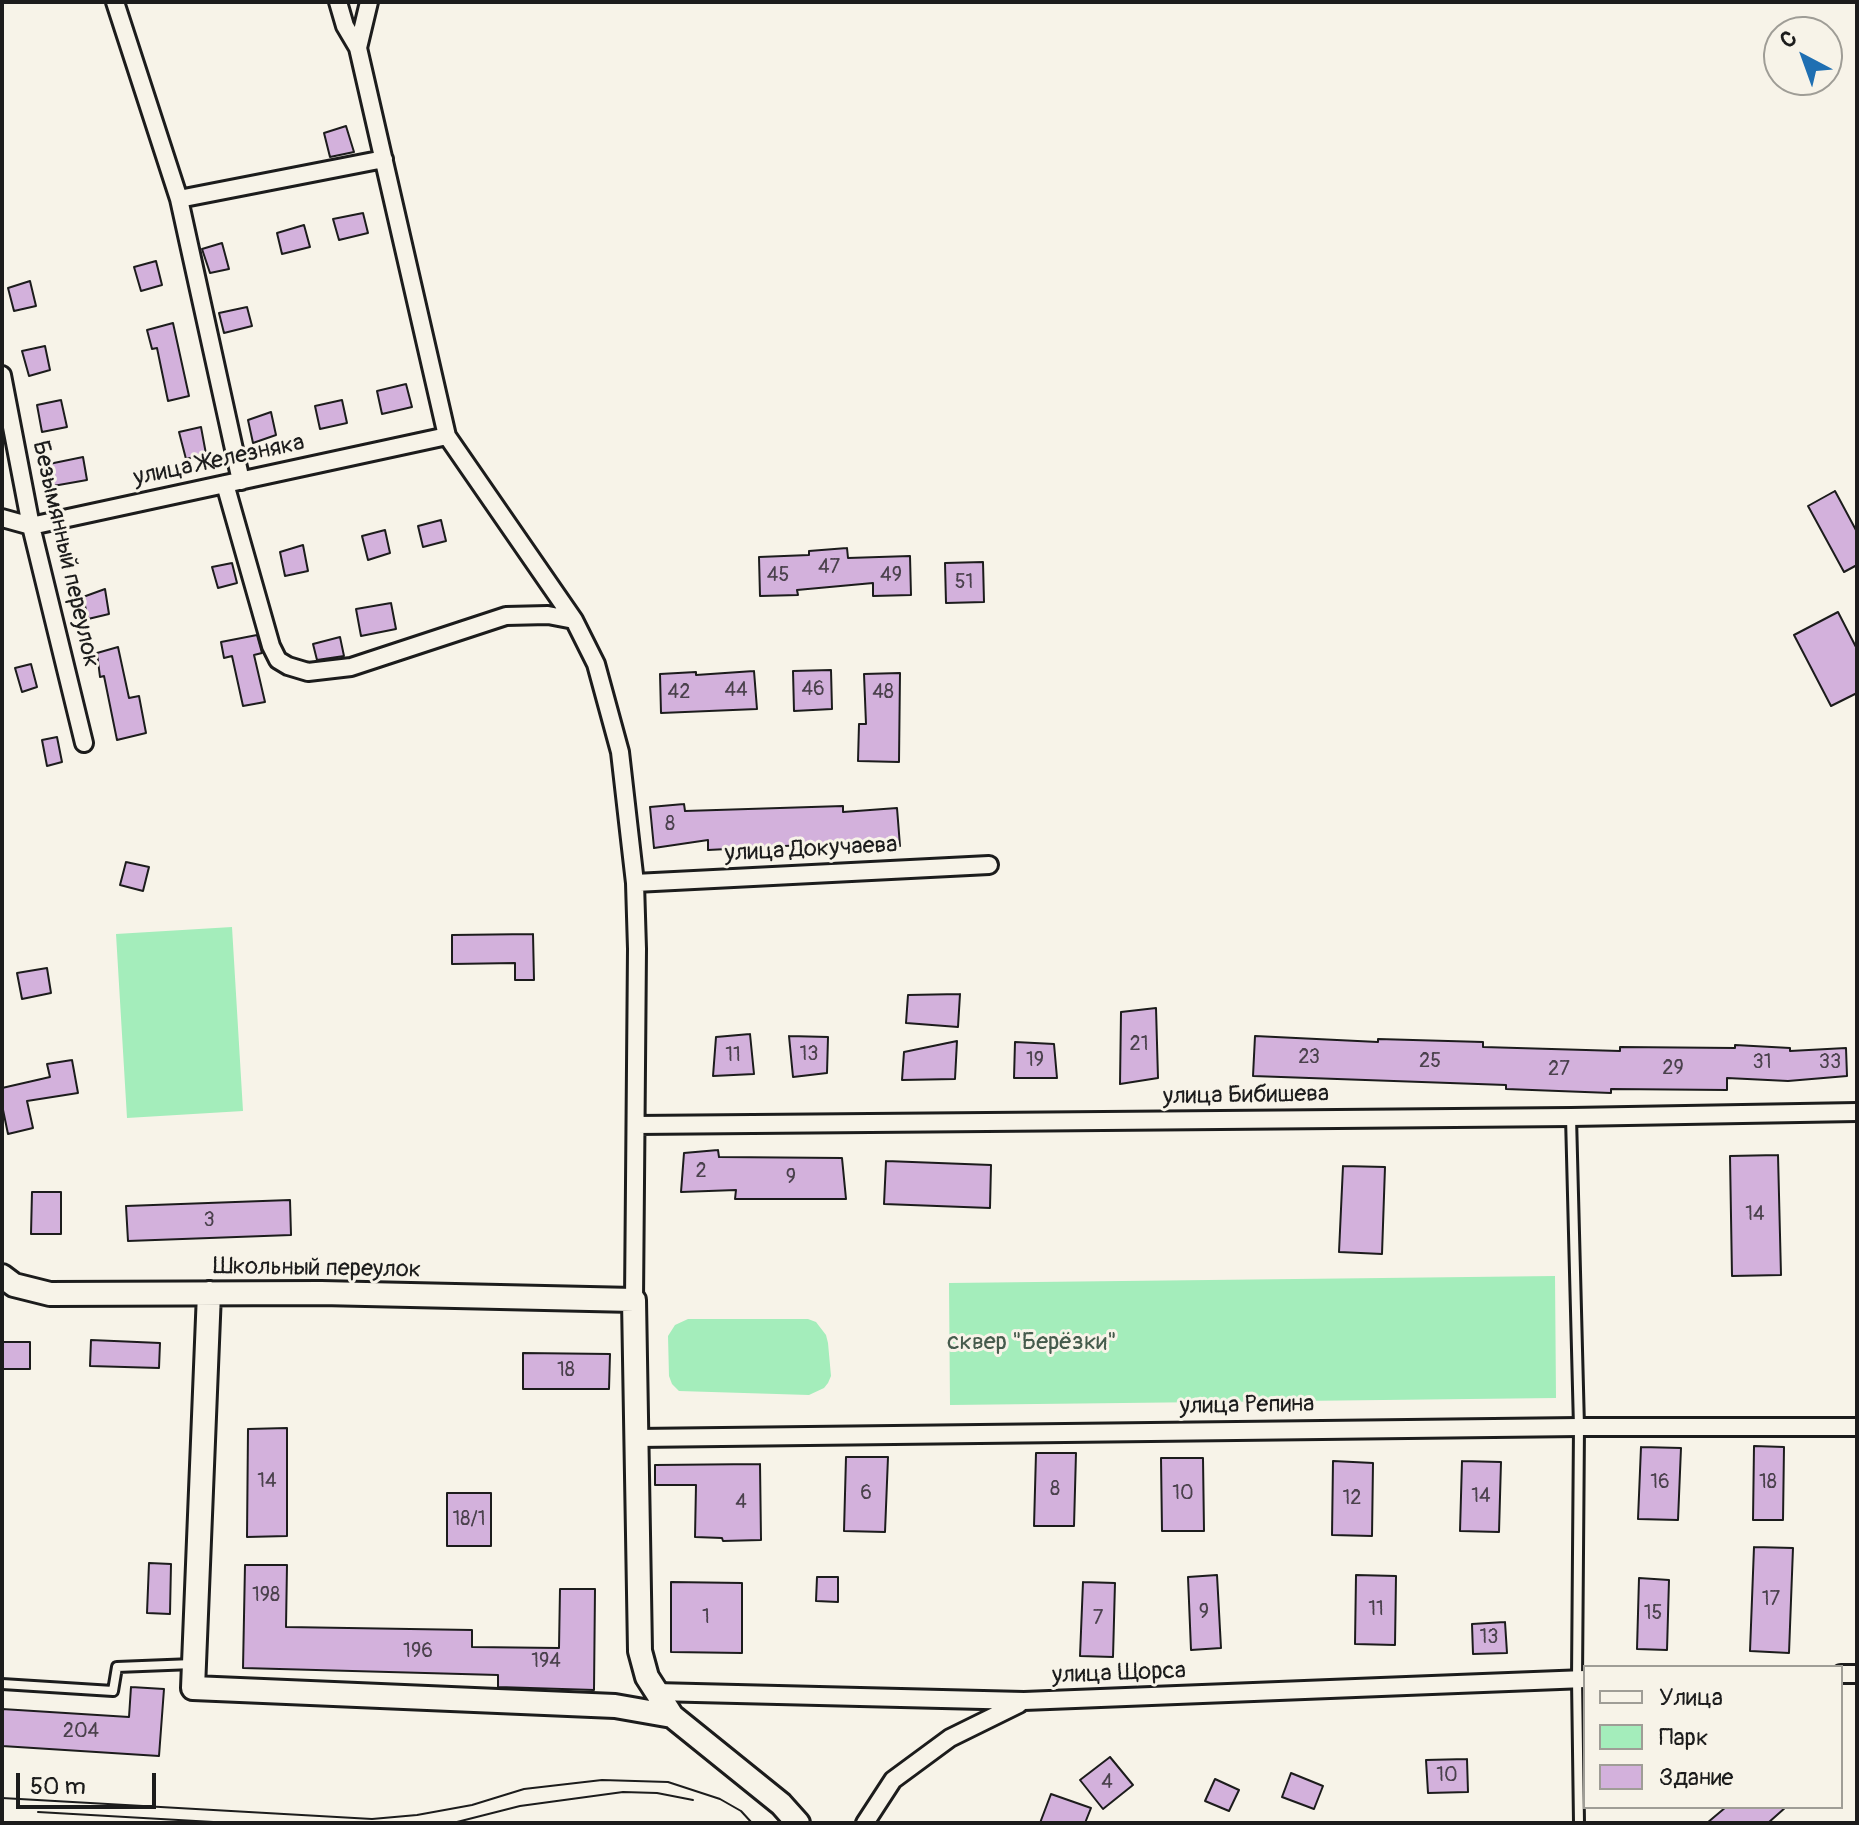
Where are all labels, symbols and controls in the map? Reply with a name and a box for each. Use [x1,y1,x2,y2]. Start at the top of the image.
north arrow [1763,16,1843,96]
text: С [1774,24,1803,54]
street label: улица Железняка [131,429,307,493]
street label: Безымянный переулок [25,438,105,670]
house number: 47 [818,556,840,580]
house number: 45 [767,564,789,588]
house number: 49 [880,564,902,588]
house number: 51 [955,571,973,595]
house number: 46 [801,678,825,702]
house number: 44 [724,679,748,703]
house number: 42 [668,681,690,705]
house number: 48 [872,681,894,705]
house number: 8 [665,813,675,837]
street label: улица Докучаева [724,831,898,869]
house number: 21 [1130,1033,1148,1057]
house number: 13 [800,1043,818,1067]
house number: 11 [725,1044,741,1068]
house number: 23 [1298,1046,1320,1070]
house number: 19 [1026,1049,1044,1073]
house number: 25 [1419,1050,1441,1074]
house number: 31 [1753,1051,1771,1075]
house number: 33 [1819,1051,1841,1075]
house number: 29 [1662,1057,1684,1081]
house number: 27 [1548,1058,1570,1082]
street label: улица Бибишева [1163,1080,1329,1112]
house number: 2 [695,1160,707,1184]
house number: 9 [786,1166,796,1190]
house number: 14 [1745,1203,1765,1227]
house number: 3 [203,1209,215,1233]
street label: Школьный переулок [213,1253,421,1285]
park label: сквер "Берёзки" [947,1329,1117,1357]
house number: 18 [557,1359,575,1383]
street label: улица Репина [1179,1390,1315,1422]
house number: 14 [257,1470,277,1494]
house number: 16 [1650,1471,1670,1495]
house number: 18 [1759,1471,1777,1495]
house number: 8 [1050,1478,1060,1502]
house number: 6 [860,1482,872,1506]
house number: 10 [1172,1482,1194,1506]
house number: 14 [1471,1485,1491,1509]
house number: 12 [1343,1487,1361,1511]
house number: 4 [735,1491,747,1515]
house number: 18/1 [453,1508,485,1532]
house number: 198 [252,1584,280,1608]
house number: 17 [1762,1588,1780,1612]
house number: 11 [1368,1598,1384,1622]
house number: 9 [1199,1601,1209,1625]
house number: 15 [1644,1602,1662,1626]
house number: 1 [702,1606,710,1630]
house number: 7 [1093,1607,1103,1631]
house number: 13 [1480,1626,1498,1650]
house number: 196 [403,1640,433,1664]
house number: 194 [531,1650,561,1674]
street label: улица Щорса [1052,1657,1186,1691]
legend [1583,1665,1843,1809]
text: Улица [1659,1683,1723,1712]
house number: 204 [63,1720,99,1744]
text: Парк [1659,1723,1708,1752]
scale bar [20,1757,160,1807]
text: Здание [1659,1763,1733,1792]
house number: 10 [1436,1764,1458,1788]
house number: 4 [1101,1771,1113,1795]
text: 50 m [30,1772,86,1801]

